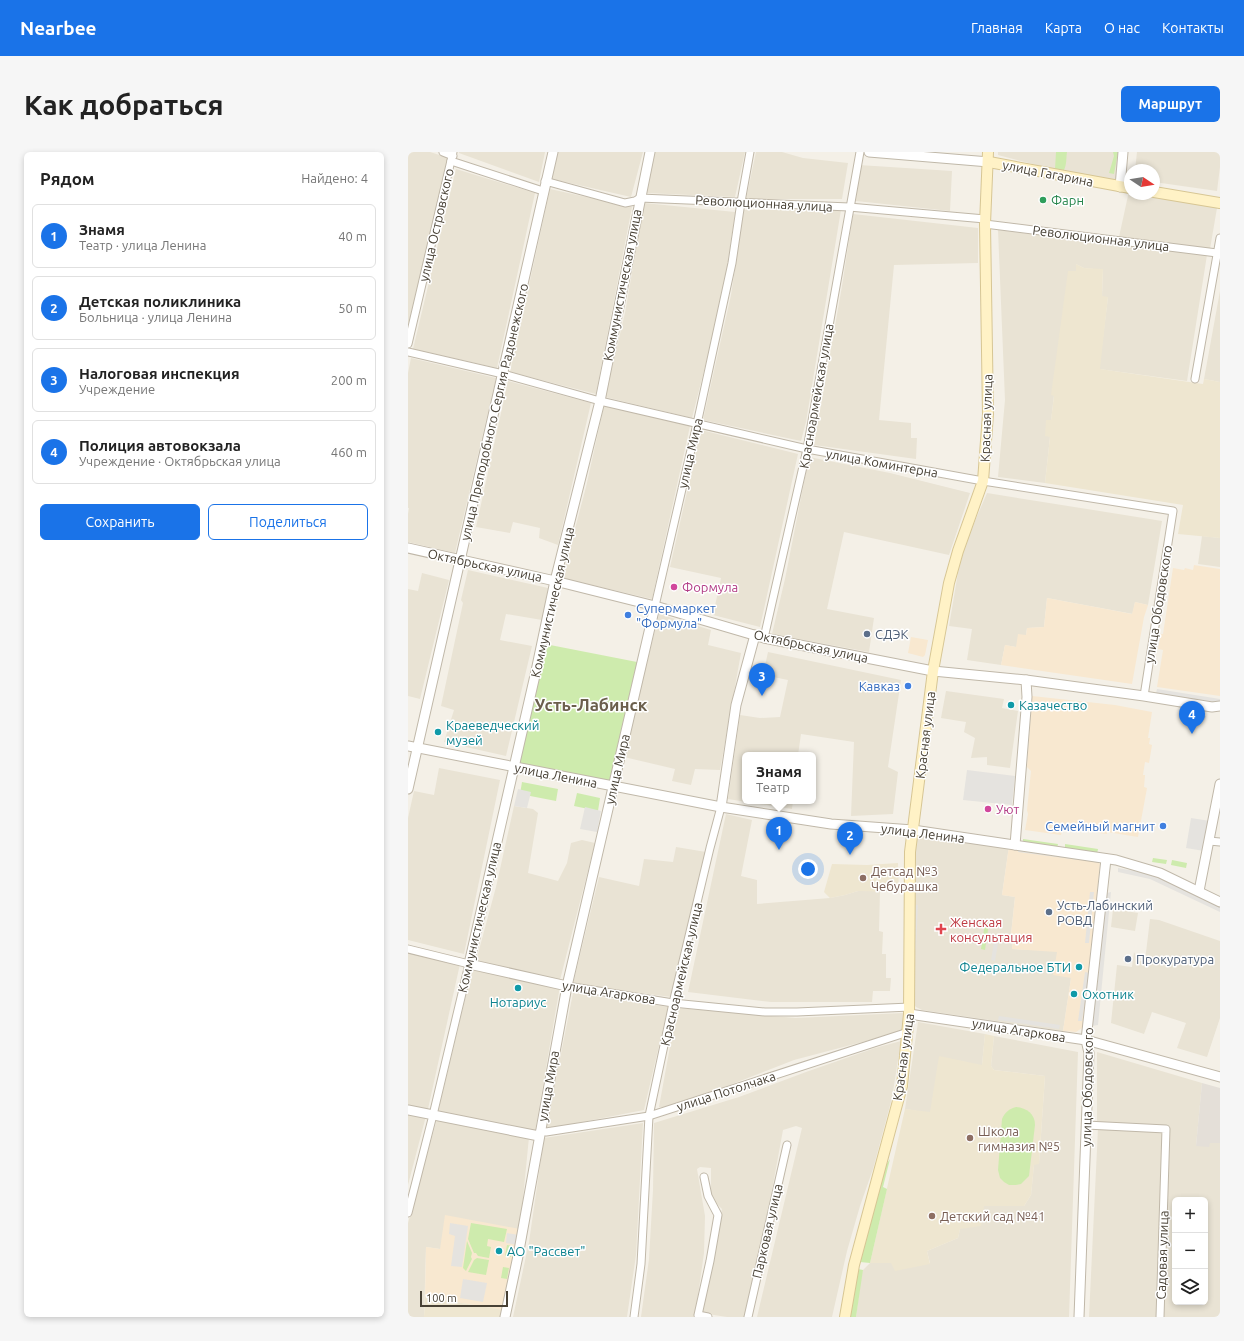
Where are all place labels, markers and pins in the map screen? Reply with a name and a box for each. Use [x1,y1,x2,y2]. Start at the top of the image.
place label: Фарн [1051,193,1084,207]
marker: Фарн [1038,195,1048,205]
place label: Формула [682,580,738,594]
marker: Формула [669,582,679,592]
place label: Супермаркет "Формула" [636,601,716,630]
marker: Супермаркет "Формула" [623,610,633,620]
place label: СДЭК [875,627,908,641]
marker: СДЭК [862,629,872,639]
pin: 3 [749,663,775,696]
place label: Кавказ [859,679,900,693]
marker: Кавказ [903,681,913,691]
place label: Казачество [1019,698,1087,712]
marker: Казачество [1006,700,1016,710]
pin: 4 [1179,701,1205,734]
place label: Краеведческий музей [446,718,539,747]
marker: Краеведческий музей [433,727,443,737]
place label: Уют [996,802,1020,816]
marker: Уют [983,804,993,814]
pin: 1 [766,817,792,850]
place label: Семейный магнит [1045,819,1155,833]
marker: Семейный магнит [1158,821,1168,831]
pin: 2 [837,822,863,855]
place label: Детсад №3 Чебурашка [871,864,938,893]
marker: Детсад №3 Чебурашка [858,873,868,883]
place label: Усть-Лабинский РОВД [1057,898,1153,927]
marker: Усть-Лабинский РОВД [1044,907,1054,917]
place label: Женская консультация [950,915,1032,944]
marker: Женская консультация [935,923,947,935]
place label: Прокуратура [1136,952,1214,966]
marker: Прокуратура [1123,954,1133,964]
place label: Федеральное БТИ [959,960,1071,974]
marker: Федеральное БТИ [1074,962,1084,972]
marker: Нотариус [513,983,523,993]
place label: Охотник [1082,987,1134,1001]
marker: Охотник [1069,989,1079,999]
place label: Нотариус [490,995,546,1009]
place label: Школа гимназия №5 [978,1124,1060,1153]
marker: Школа гимназия №5 [965,1133,975,1143]
place label: Детский сад №41 [940,1209,1045,1223]
marker: Детский сад №41 [927,1211,937,1221]
place label: АО "Рассвет" [507,1244,585,1258]
marker: АО "Рассвет" [494,1246,504,1256]

